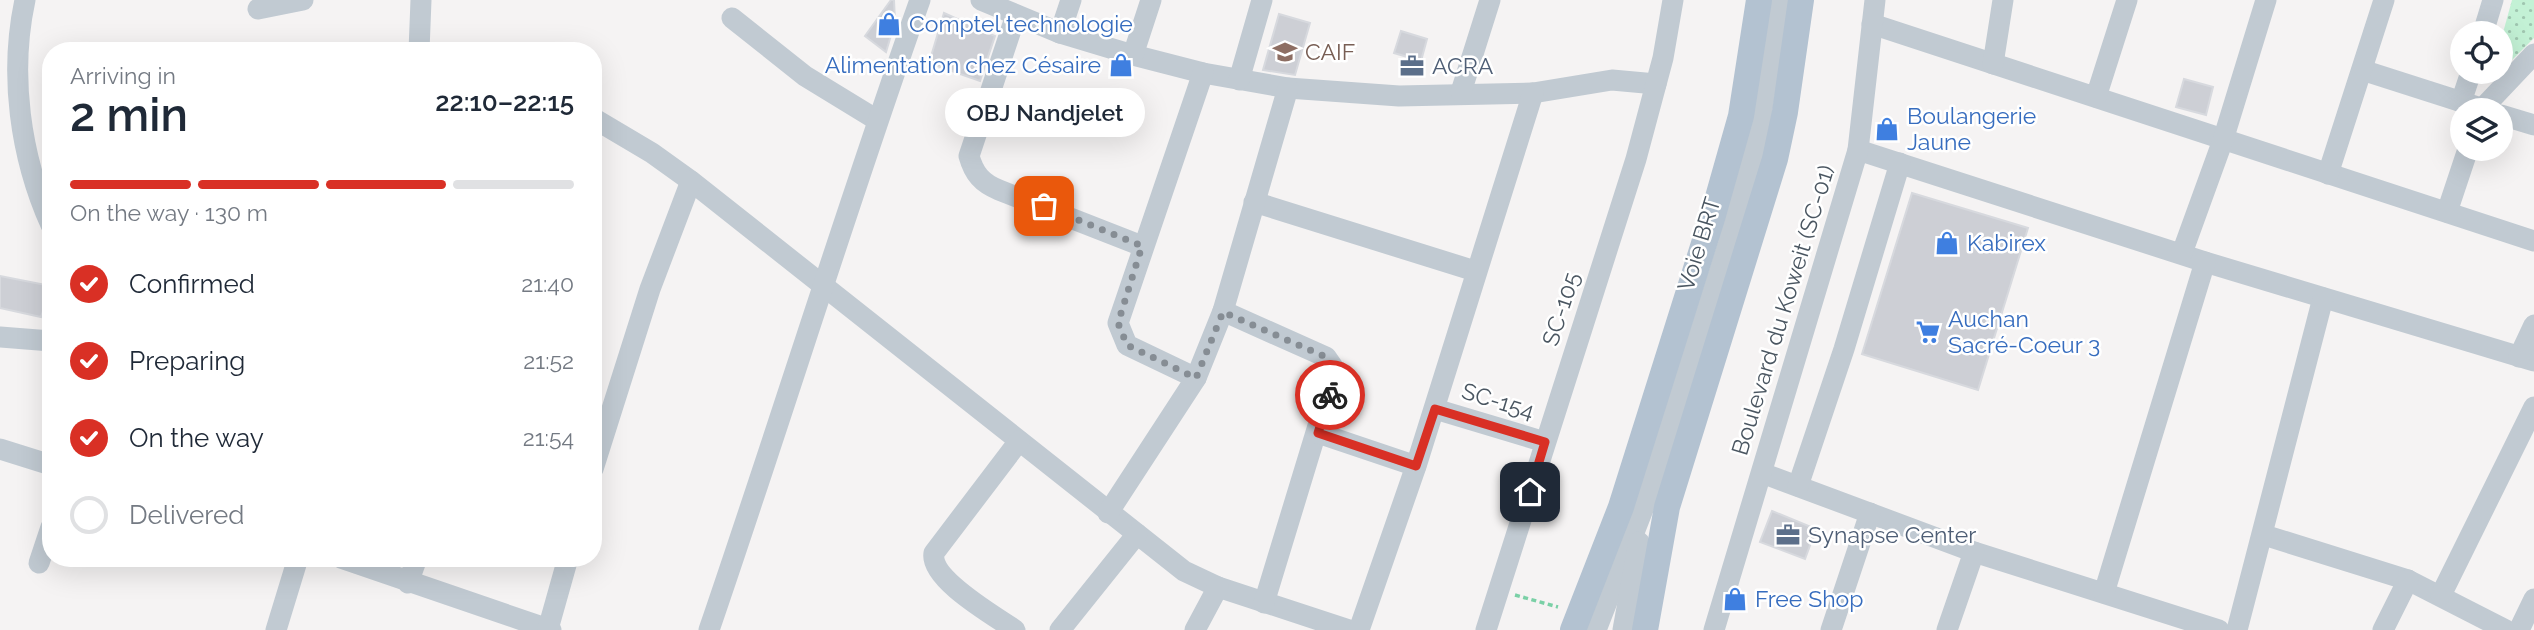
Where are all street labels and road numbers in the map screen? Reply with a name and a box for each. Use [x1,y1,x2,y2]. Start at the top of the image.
street label: Boulevard du Koweit (SC-01) [1725,162,1840,458]
street label: Voie BRT [1672,194,1726,294]
street label: SC-105 [1536,269,1585,349]
street label: SC-154 [1459,377,1538,424]

